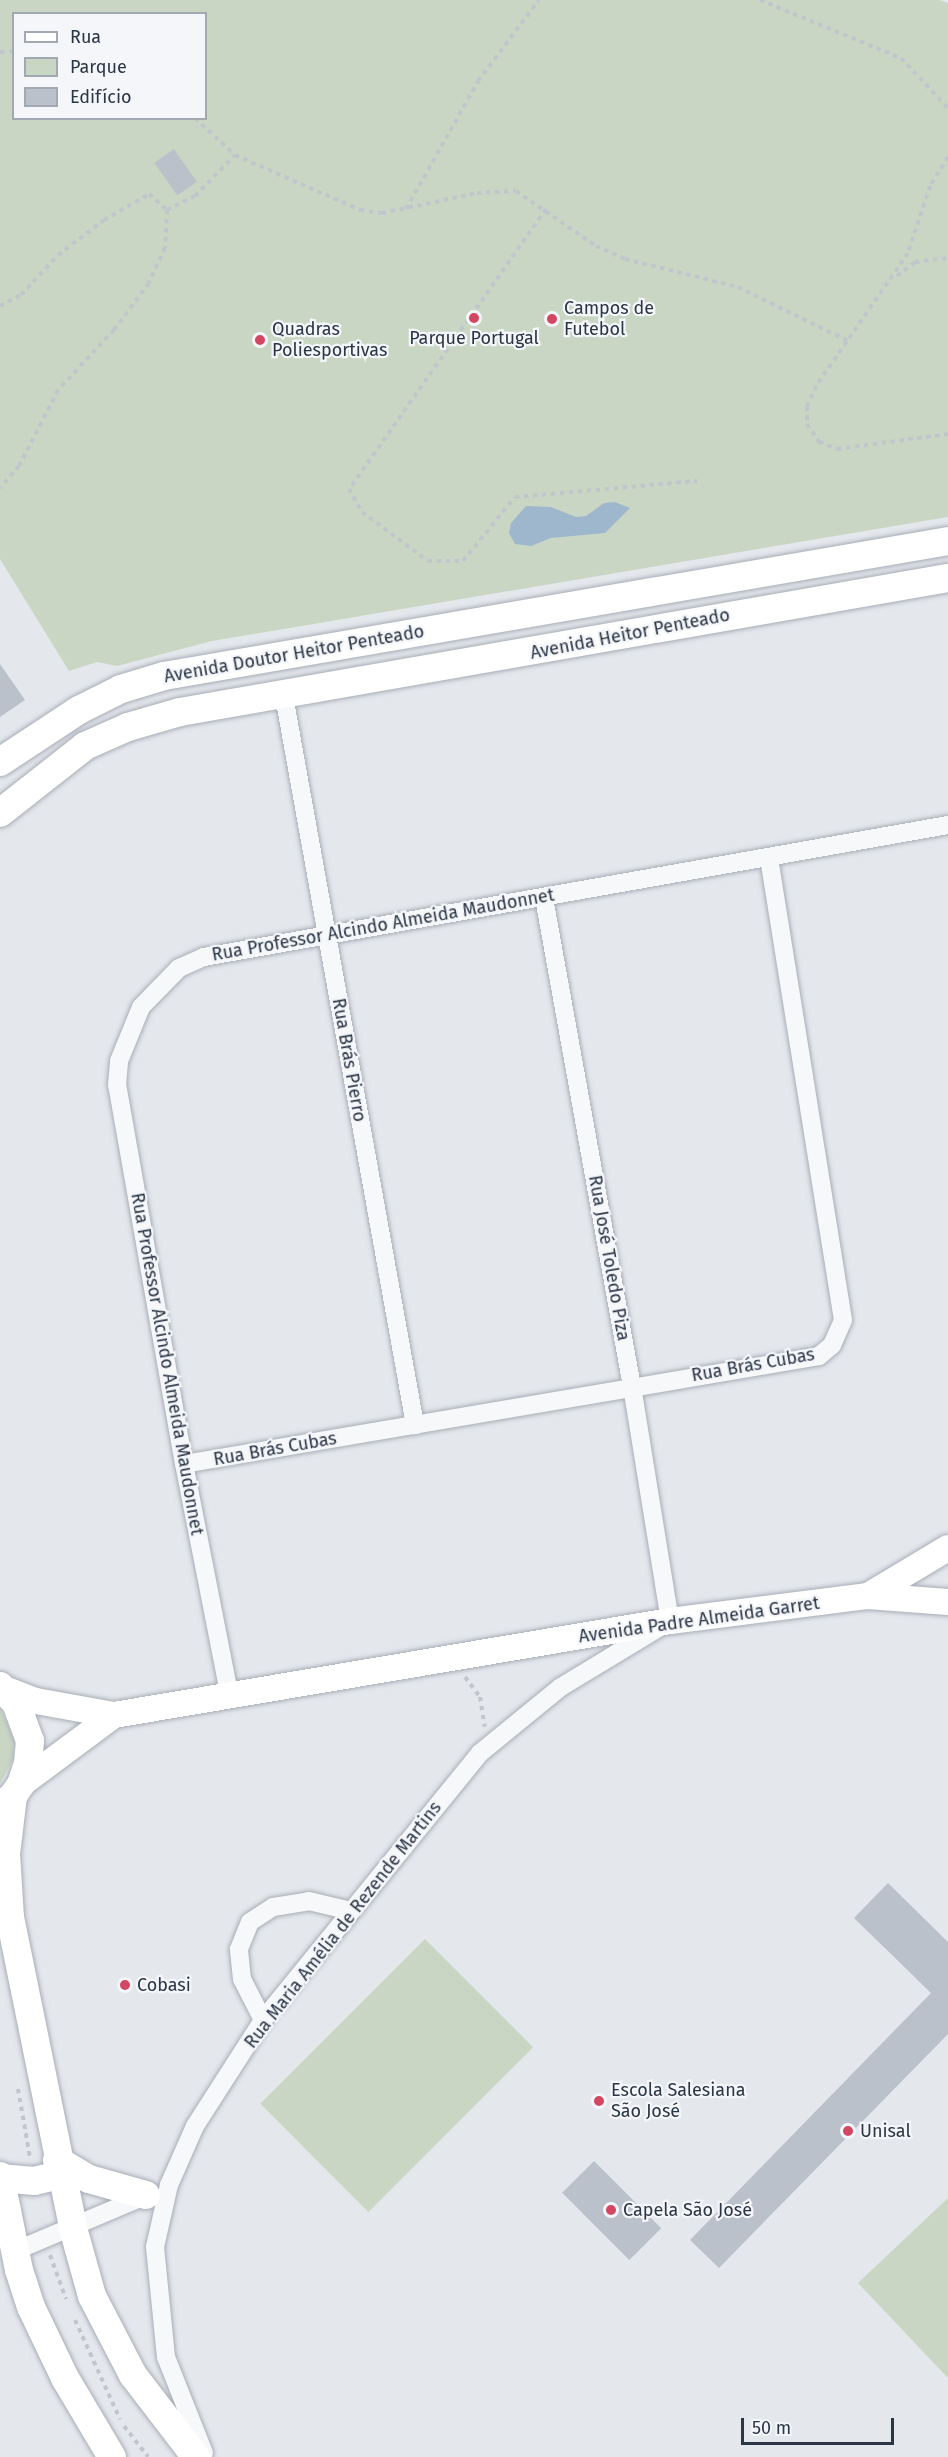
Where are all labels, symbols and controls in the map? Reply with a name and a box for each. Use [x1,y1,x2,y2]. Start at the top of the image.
legend [12,12,207,120]
text: Rua [70,26,101,48]
text: Parque [70,56,127,78]
text: Edifício [70,86,132,108]
place label: Campos de Futebol [564,298,654,340]
marker: Parque Portugal [467,311,481,325]
marker: Campos de Futebol [545,312,559,326]
place label: Quadras Poliesportivas [272,319,387,362]
place label: Parque Portugal [409,327,539,349]
marker: Quadras Poliesportivas [253,333,267,347]
street label: Avenida Heitor Penteado [528,604,732,664]
street label: Avenida Doutor Heitor Penteado [162,620,426,688]
street label: Rua Professor Alcindo Almeida Maudonnet [210,884,556,966]
street label: Rua Brás Pierro [327,996,371,1124]
street label: Rua José Toledo Piza [584,1174,634,1342]
street label: Rua Professor Alcindo Almeida Maudonnet [126,1191,208,1537]
street label: Rua Brás Cubas [690,1344,816,1386]
street label: Rua Brás Cubas [212,1428,338,1470]
street label: Avenida Padre Almeida Garret [577,1592,821,1648]
street label: Rua Maria Amélia de Rezende Martins [240,1797,446,2053]
place label: Cobasi [137,1974,191,1996]
marker: Cobasi [118,1978,132,1992]
place label: Escola Salesiana São José [611,2080,745,2122]
marker: Escola Salesiana São José [592,2094,606,2108]
place label: Unisal [860,2120,911,2142]
marker: Unisal [841,2124,855,2138]
place label: Capela São José [623,2199,752,2221]
marker: Capela São José [604,2203,618,2217]
scale bar [744,2406,897,2444]
text: 50 m [752,2417,791,2439]

